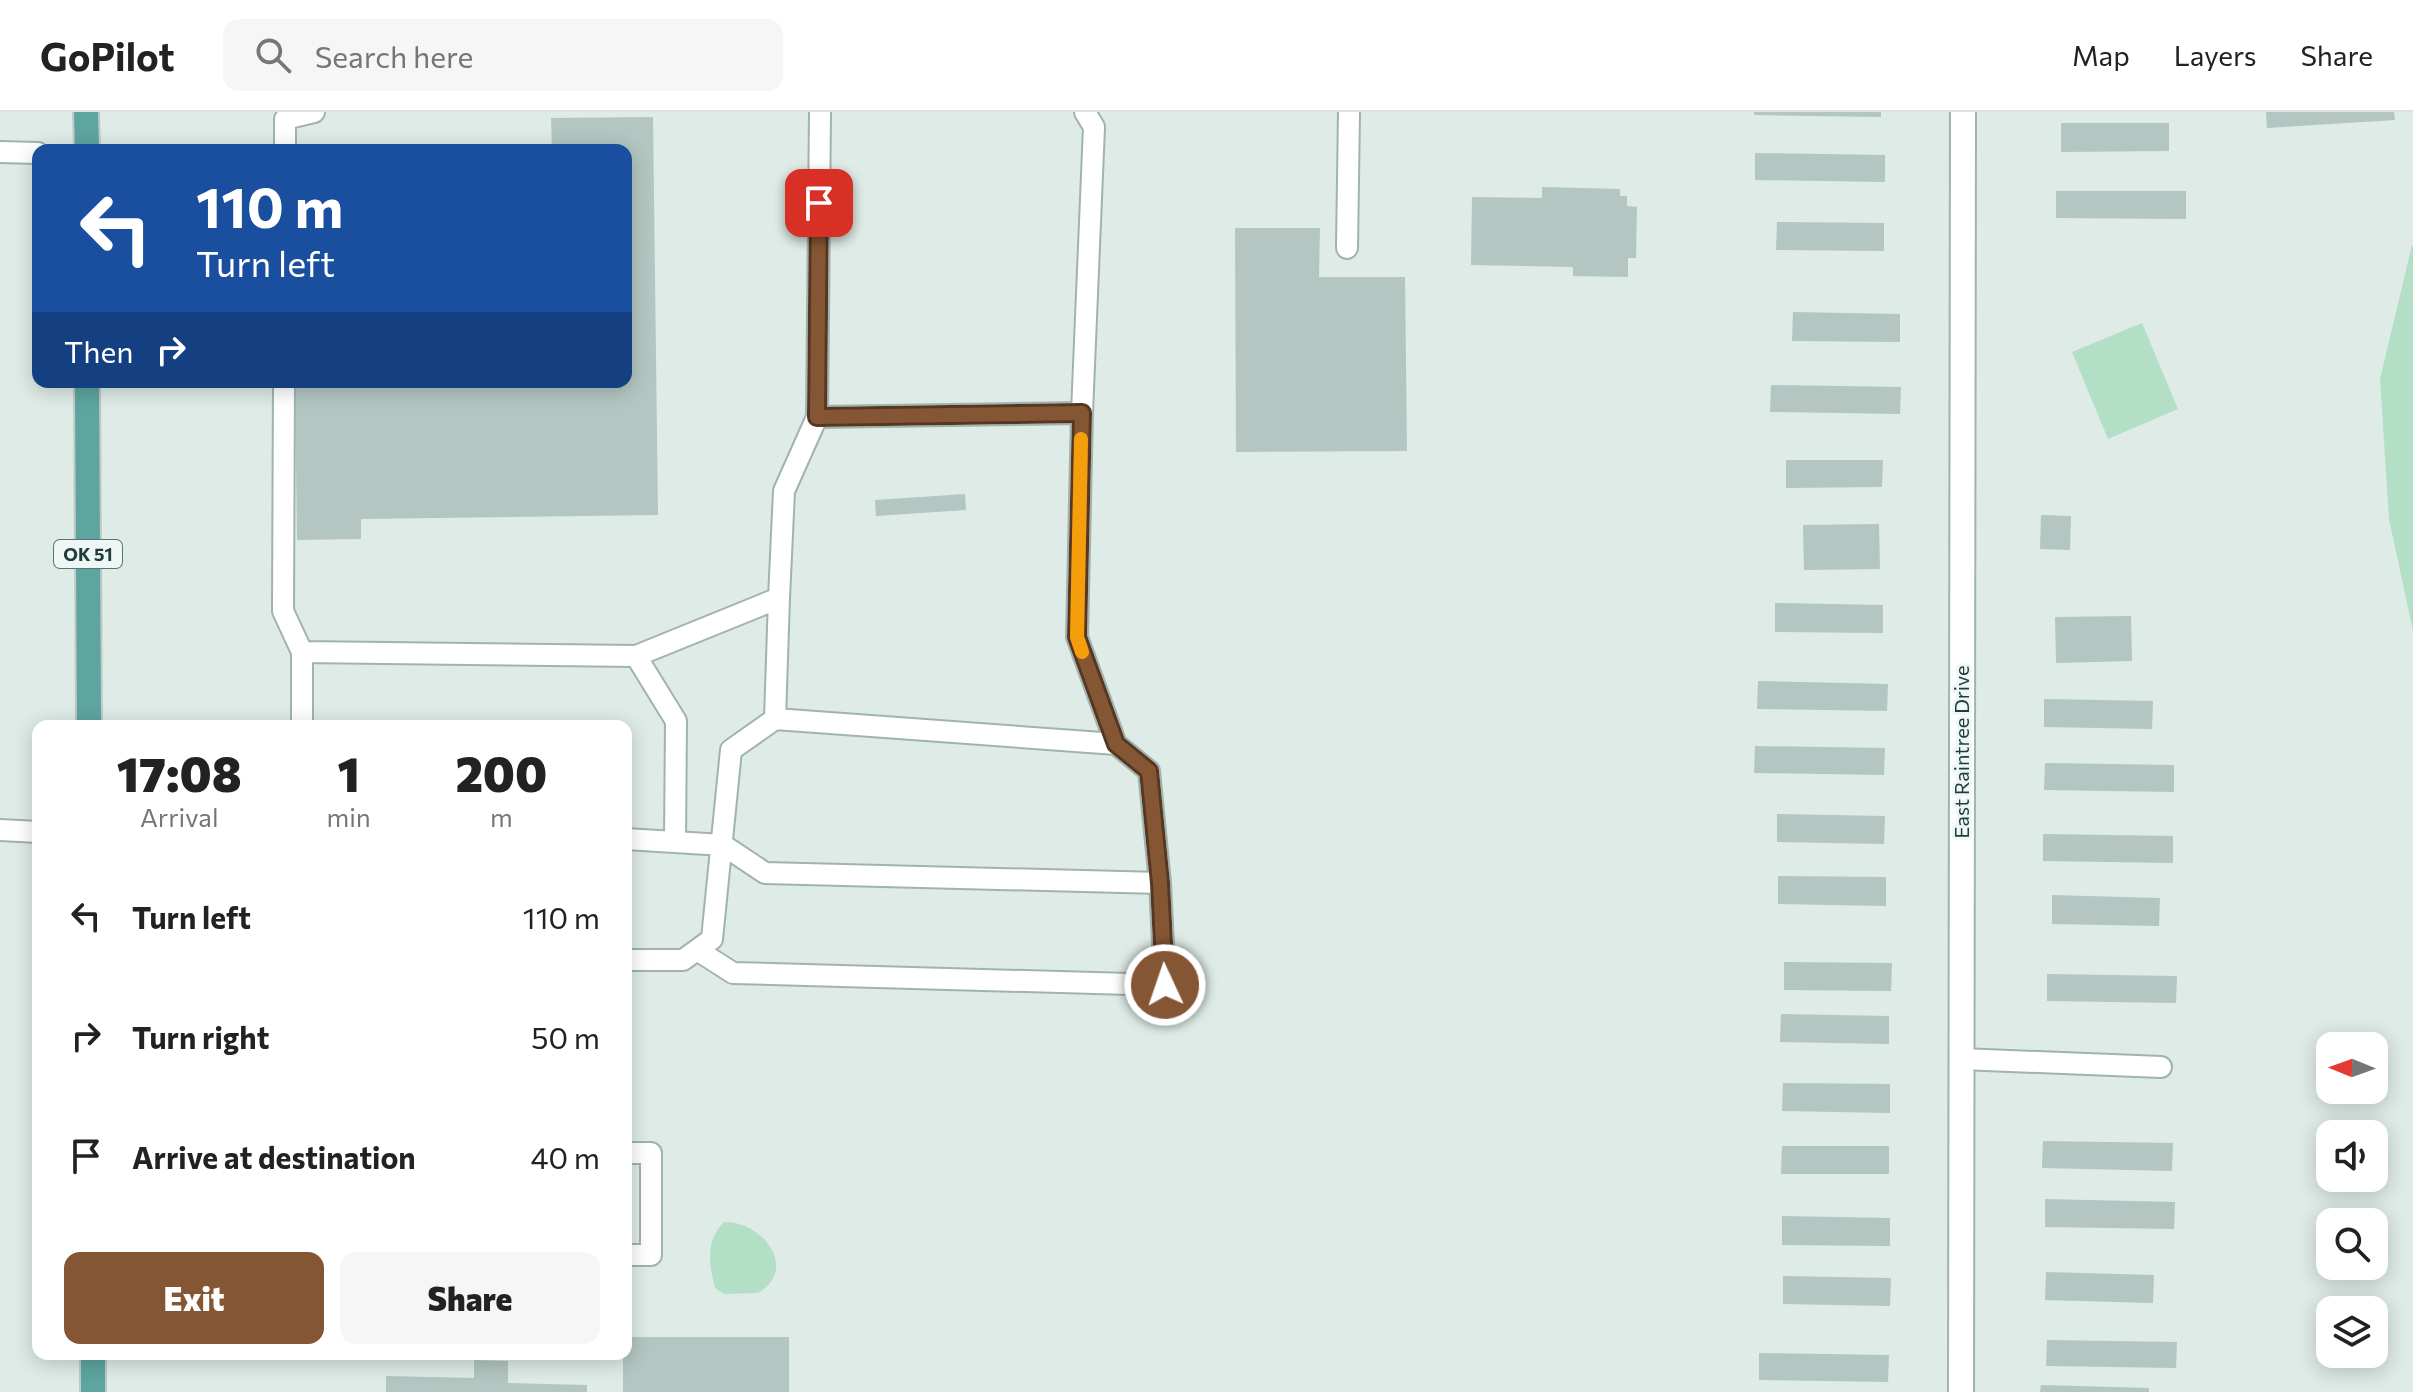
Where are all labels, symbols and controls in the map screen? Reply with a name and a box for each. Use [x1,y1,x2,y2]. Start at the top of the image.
search box [223,19,783,91]
text: GoPilot [40,32,175,79]
icon: search [251,33,295,77]
text: Search here [315,37,473,74]
text: Map [2072,38,2130,72]
text: Layers [2174,38,2256,72]
text: Share [2300,38,2373,72]
pin [785,169,853,237]
text: 110 m [196,171,343,240]
icon: left [64,176,168,280]
icon: arrive [797,181,841,225]
text: Turn left [196,240,335,284]
icon: right [149,328,193,372]
text: Then [64,332,133,369]
road number: OK 51 [54,540,122,568]
street label: East Raintree Drive [1949,666,1973,838]
text: 17:08 [117,743,242,802]
text: 1 [337,743,360,802]
text: 200 [455,743,547,802]
text: Arrival [140,801,219,832]
text: min [326,801,371,832]
text: m [490,801,513,832]
icon: left [64,894,108,938]
text: Turn left [132,898,251,935]
text: 110 m [523,898,600,935]
position arrow [1123,943,1207,1027]
icon: right [64,1014,108,1058]
text: Turn right [132,1018,269,1055]
text: 50 m [531,1018,600,1055]
north arrow [2316,1032,2388,1104]
map controls [2316,1032,2388,1368]
button: sound [2316,1120,2388,1192]
icon: arrive [64,1134,108,1178]
text: Arrive at destination [132,1138,416,1175]
text: 40 m [531,1138,600,1175]
button: search [2316,1208,2388,1280]
button: Exit [64,1252,324,1344]
button: Share [340,1252,600,1344]
button: layers [2316,1296,2388,1368]

